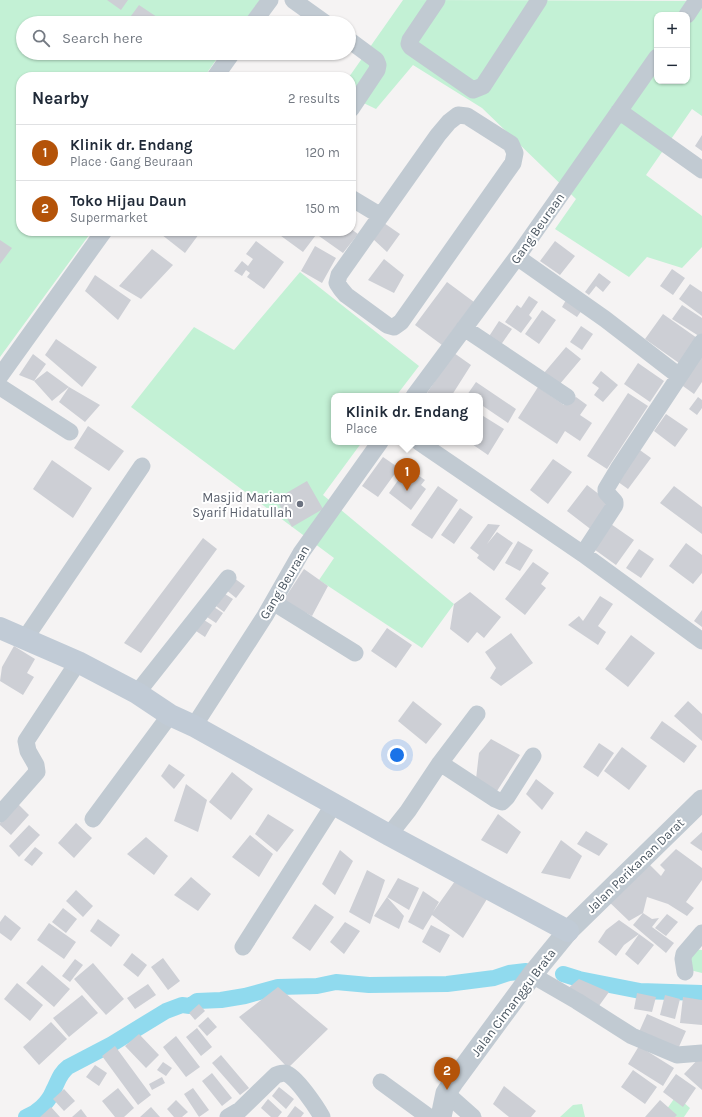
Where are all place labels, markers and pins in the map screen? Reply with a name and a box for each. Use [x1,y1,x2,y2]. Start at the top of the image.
pin: 1 [394,458,420,491]
place label: Masjid Mariam Syarif Hidatullah [192,490,292,520]
marker: Masjid Mariam Syarif Hidatullah [295,499,305,509]
pin: 2 [434,1057,460,1090]

